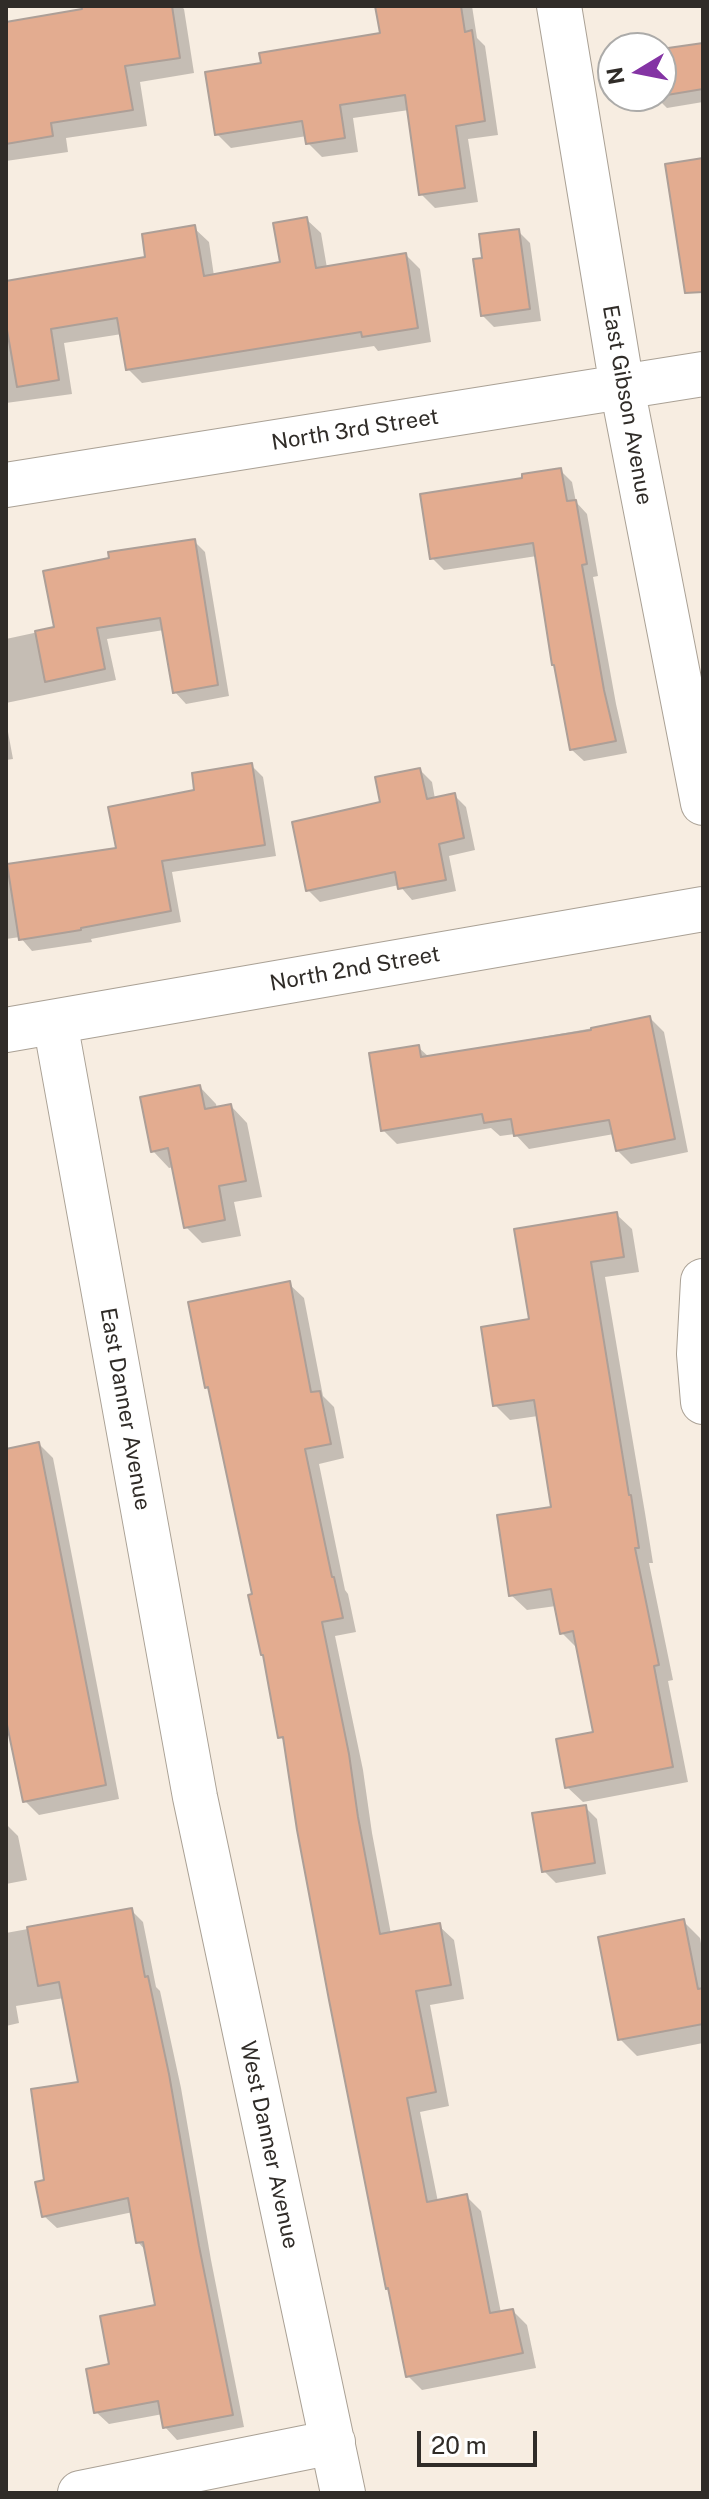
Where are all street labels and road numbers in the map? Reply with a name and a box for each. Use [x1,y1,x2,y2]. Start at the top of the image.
street label: East Gibson Avenue [596,303,658,507]
street label: North 3rd Street [270,404,440,456]
street label: North 2nd Street [268,941,442,997]
street label: East Danner Avenue [94,1306,156,1512]
street label: West Danner Avenue [234,2039,304,2251]

